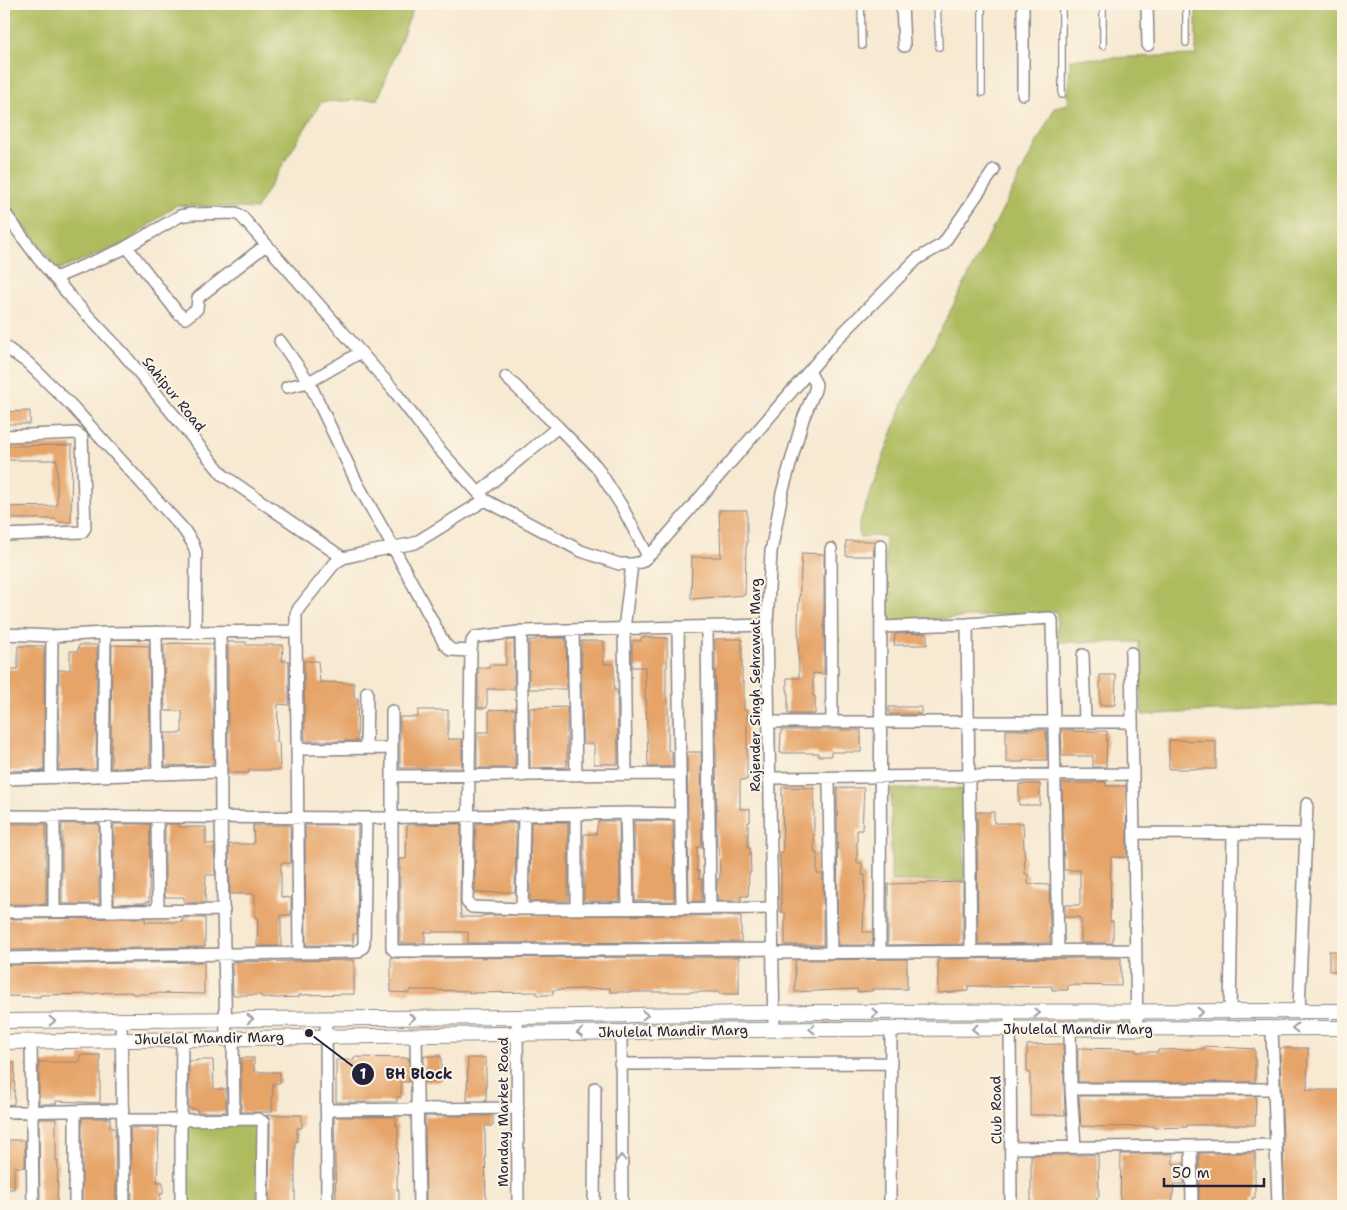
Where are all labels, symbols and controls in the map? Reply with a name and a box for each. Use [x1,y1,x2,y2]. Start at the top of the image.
street label: Sahipur Road [138,353,210,435]
street label: Rajender Singh Sehrawat Marg [746,578,764,792]
one-way arrow [1196,1007,1204,1017]
one-way arrow [871,1008,879,1018]
one-way arrow [1034,1008,1041,1018]
one-way arrow [642,1010,649,1020]
one-way arrow [409,1013,417,1023]
one-way arrow [246,1014,254,1025]
one-way arrow [49,1016,57,1026]
street label: Jhulelal Mandir Marg [1003,1020,1153,1038]
street label: Jhulelal Mandir Marg [598,1021,748,1041]
one-way arrow [1290,1023,1298,1033]
one-way arrow [808,1024,816,1034]
one-way arrow [970,1024,978,1034]
street label: Jhulelal Mandir Marg [134,1028,284,1048]
one-way arrow [575,1028,583,1038]
street label: Monday Market Road [494,1037,512,1187]
callout: BH Block [350,1059,462,1089]
text: 1 [360,1064,367,1084]
text: BH Block [386,1064,453,1084]
street label: Club Road [986,1075,1006,1145]
one-way arrow [616,1153,626,1161]
scale bar [1164,1155,1264,1187]
text: 50 m [1172,1163,1210,1183]

